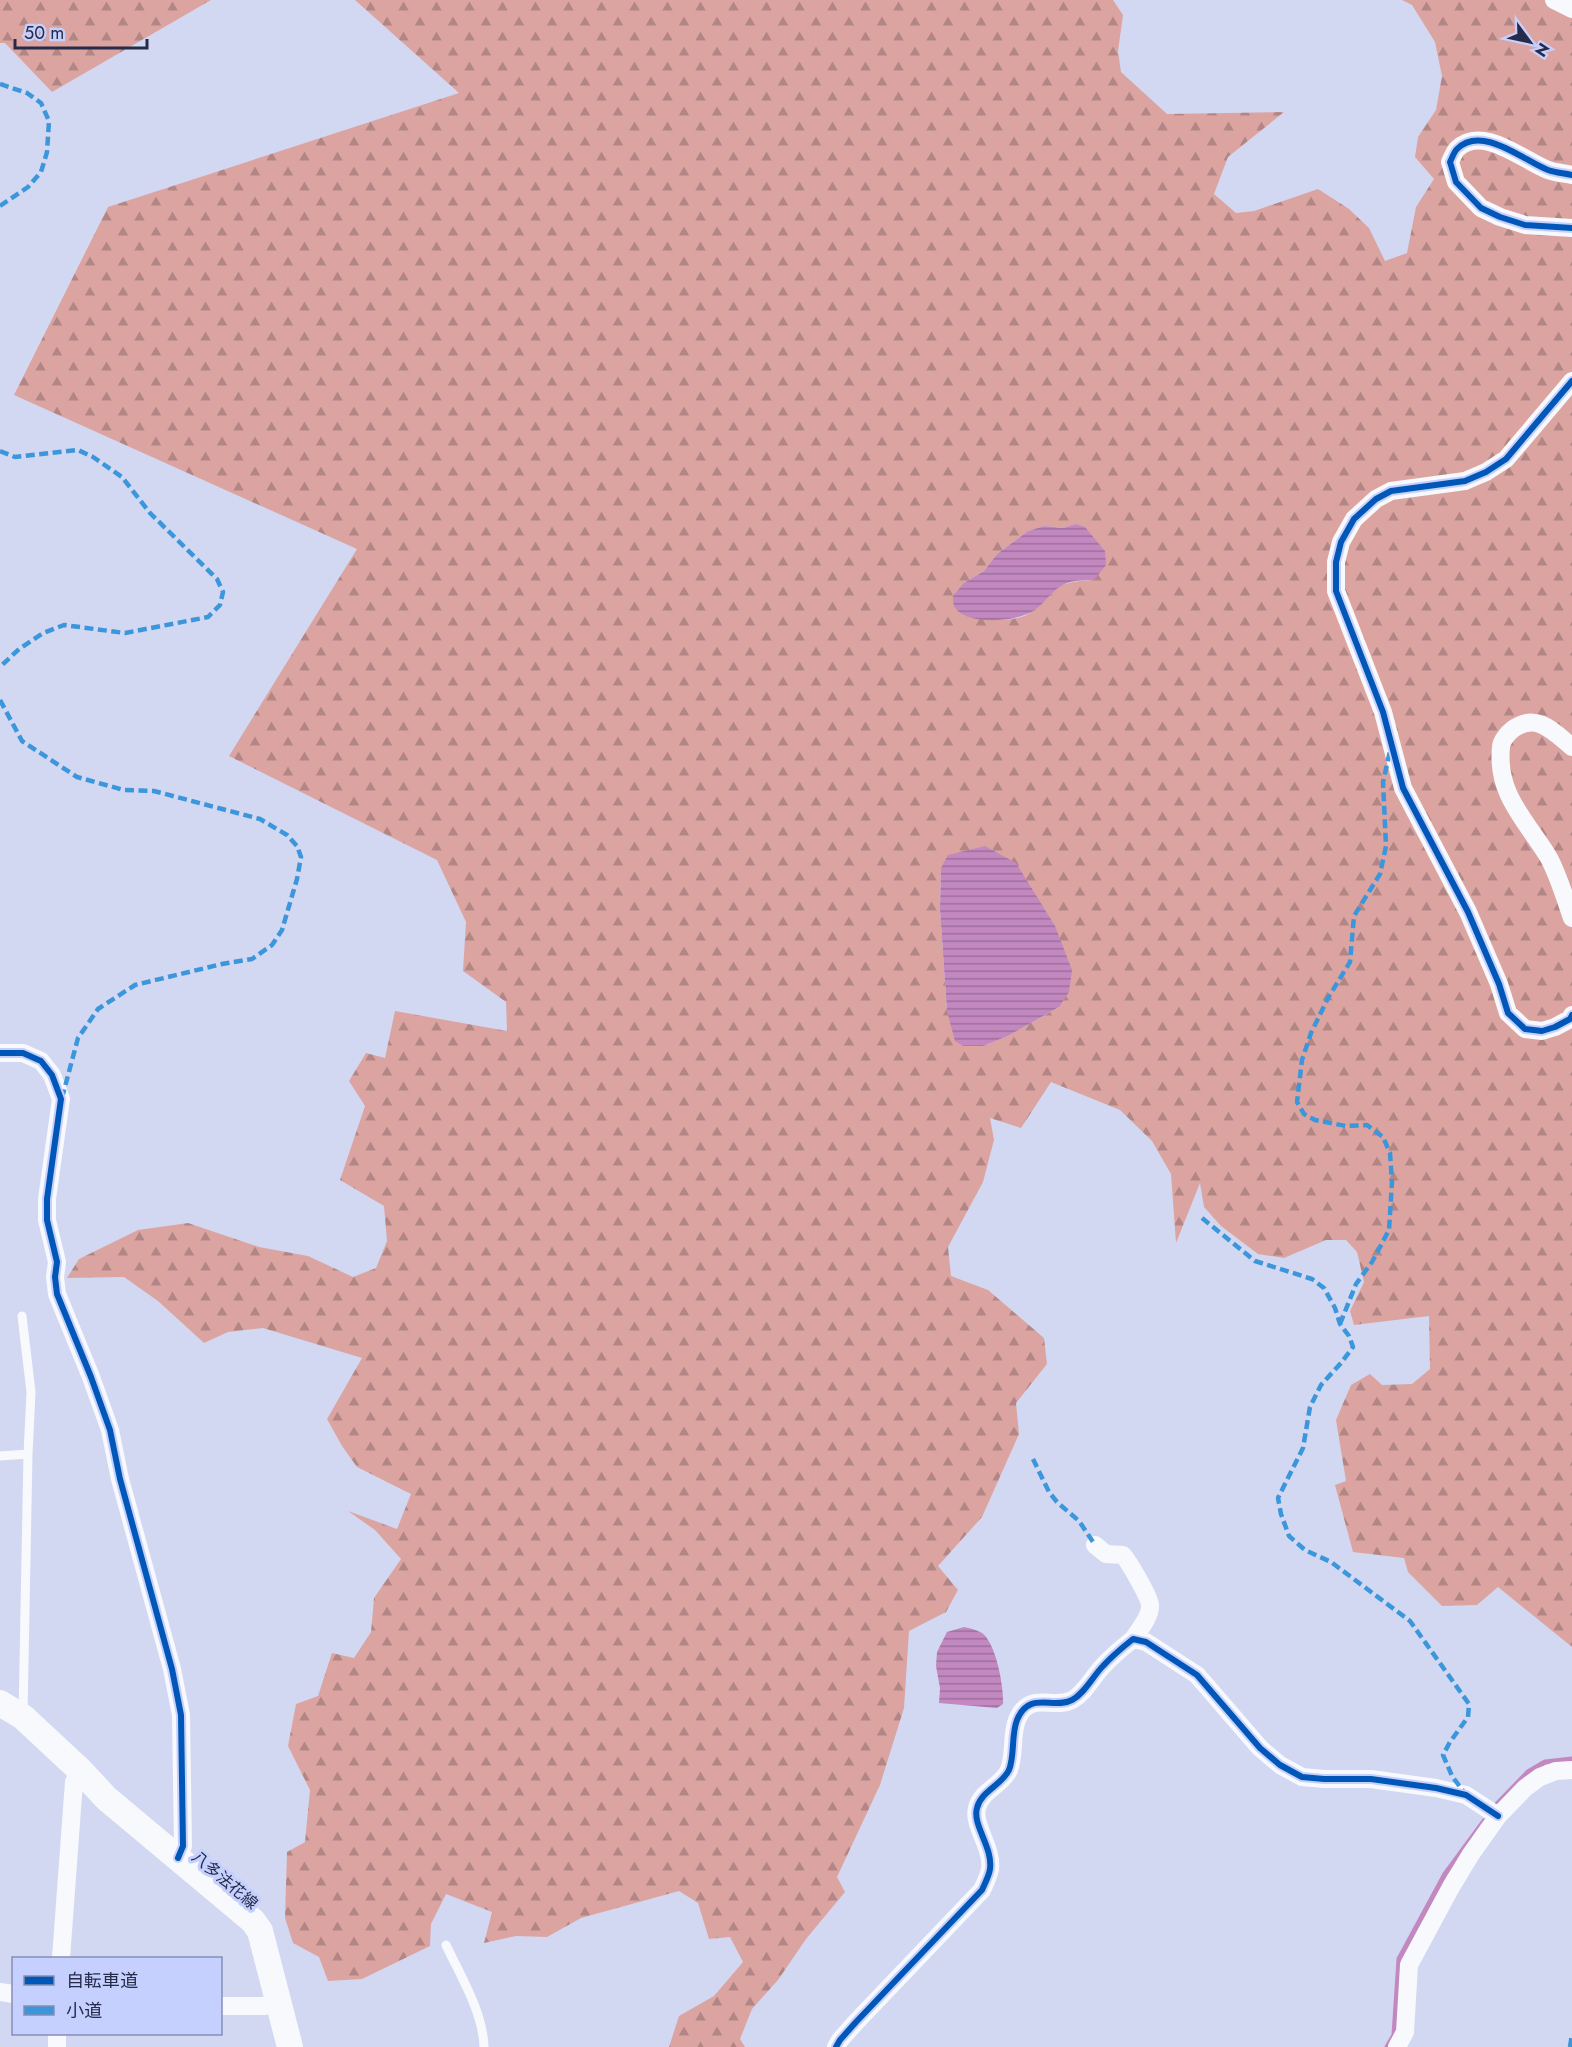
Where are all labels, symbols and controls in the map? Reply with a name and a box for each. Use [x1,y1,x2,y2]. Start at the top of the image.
scale bar [15,12,147,50]
north arrow [1500,12,1560,72]
text: 50 m [24,20,64,46]
text: N [1529,38,1555,61]
street label: 八多法花線 [187,1845,263,1915]
legend [12,1957,222,2035]
text: 自転車道 [66,1968,138,1994]
text: 小道 [66,1998,102,2024]

